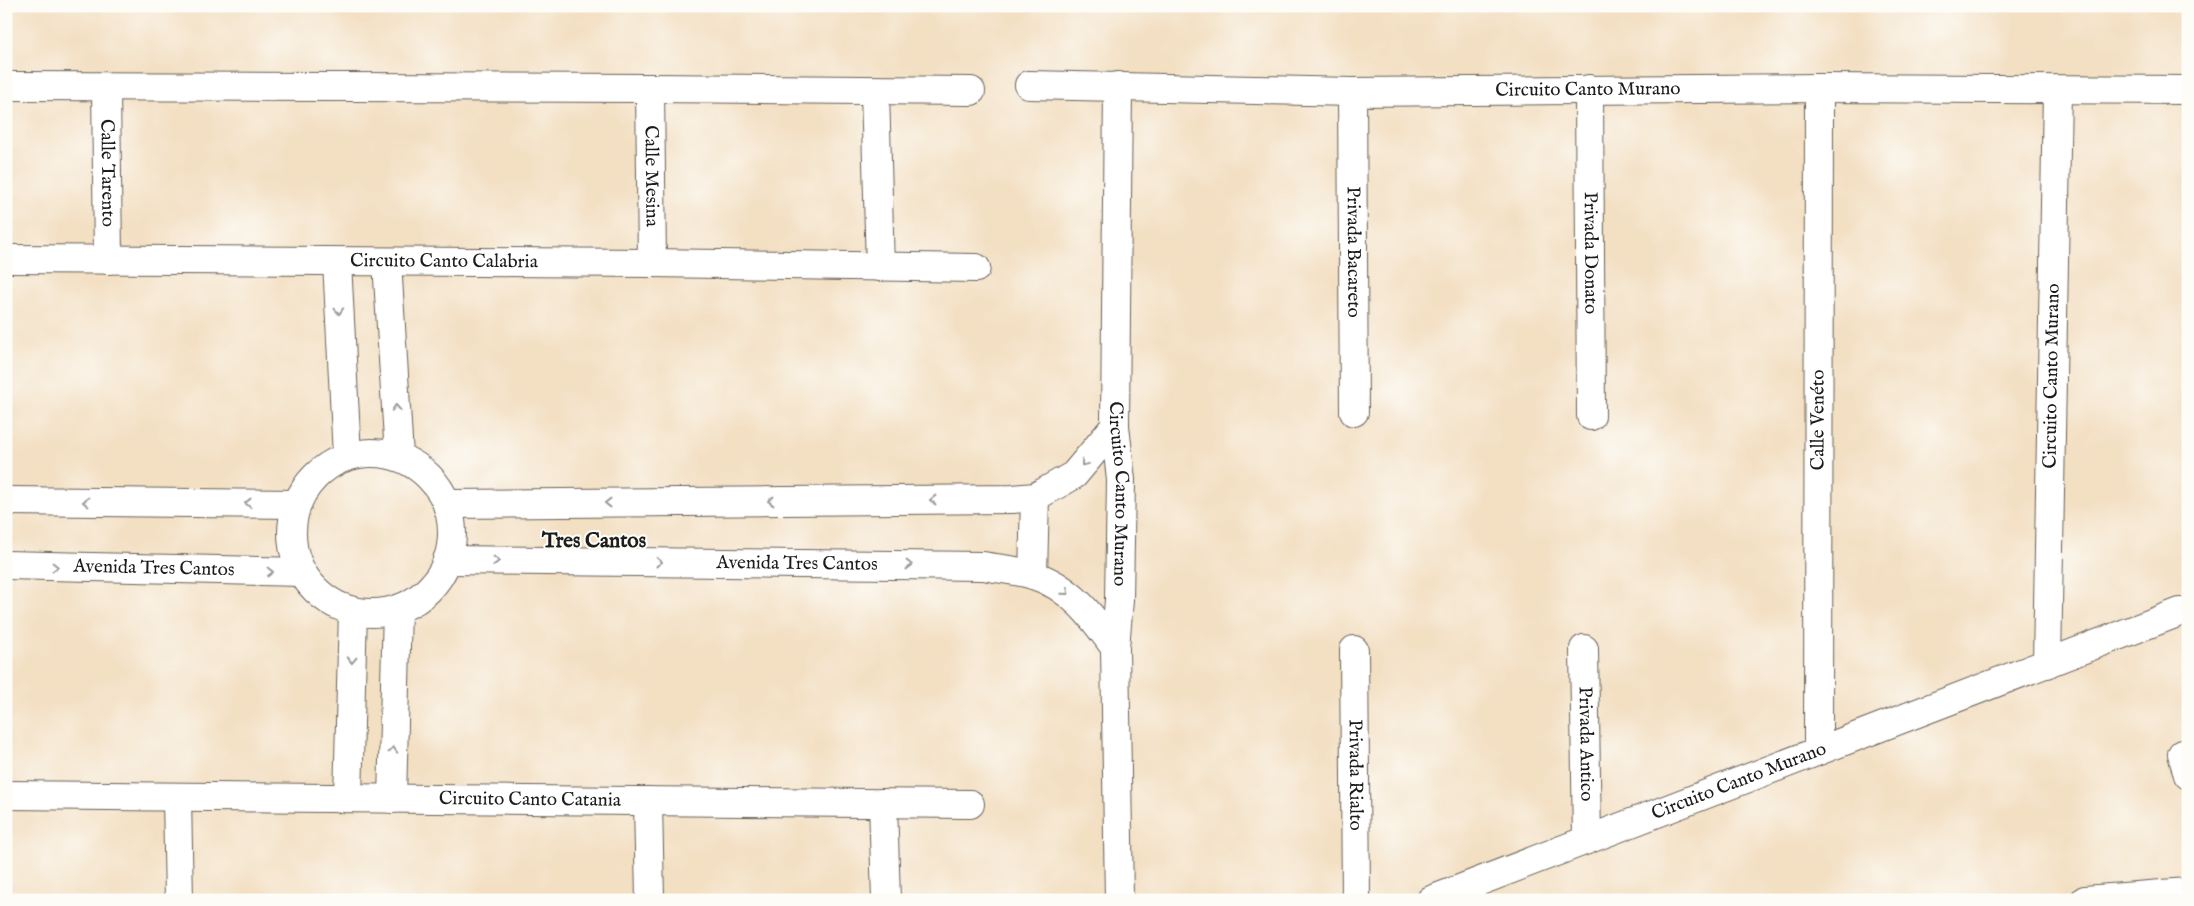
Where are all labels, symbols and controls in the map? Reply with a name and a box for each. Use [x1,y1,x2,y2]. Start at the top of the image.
street label: Circuito Canto Murano [1495,77,1681,103]
street label: Calle Tarento [94,119,120,227]
street label: Calle Mesina [638,125,664,228]
street label: Privada Bacareto [1341,186,1365,318]
street label: Privada Donato [1578,192,1602,314]
street label: Circuito Canto Calabria [350,249,539,274]
street label: Circuito Canto Murano [2038,283,2066,469]
one-way arrow [334,307,345,315]
street label: Calle Venéto [1806,370,1831,470]
street label: Circuito Canto Murano [1103,401,1133,587]
one-way arrow [390,403,401,411]
one-way arrow [1082,457,1090,466]
one-way arrow [929,495,936,505]
one-way arrow [766,496,774,506]
one-way arrow [81,497,89,507]
one-way arrow [244,498,252,509]
one-way arrow [604,498,612,508]
district label: Tres Cantos [541,528,646,555]
street label: Avenida Tres Cantos [715,551,878,577]
street label: Avenida Tres Cantos [72,555,235,582]
one-way arrow [492,556,500,566]
one-way arrow [655,557,663,567]
one-way arrow [905,560,913,570]
one-way arrow [51,561,59,572]
one-way arrow [266,566,274,577]
one-way arrow [1060,586,1069,595]
one-way arrow [347,656,357,664]
street label: Privada Antico [1573,686,1598,802]
street label: Privada Rialto [1343,719,1367,831]
street label: Circuito Canto Murano [1648,737,1830,826]
one-way arrow [388,746,398,754]
street label: Circuito Canto Catania [439,787,622,813]

